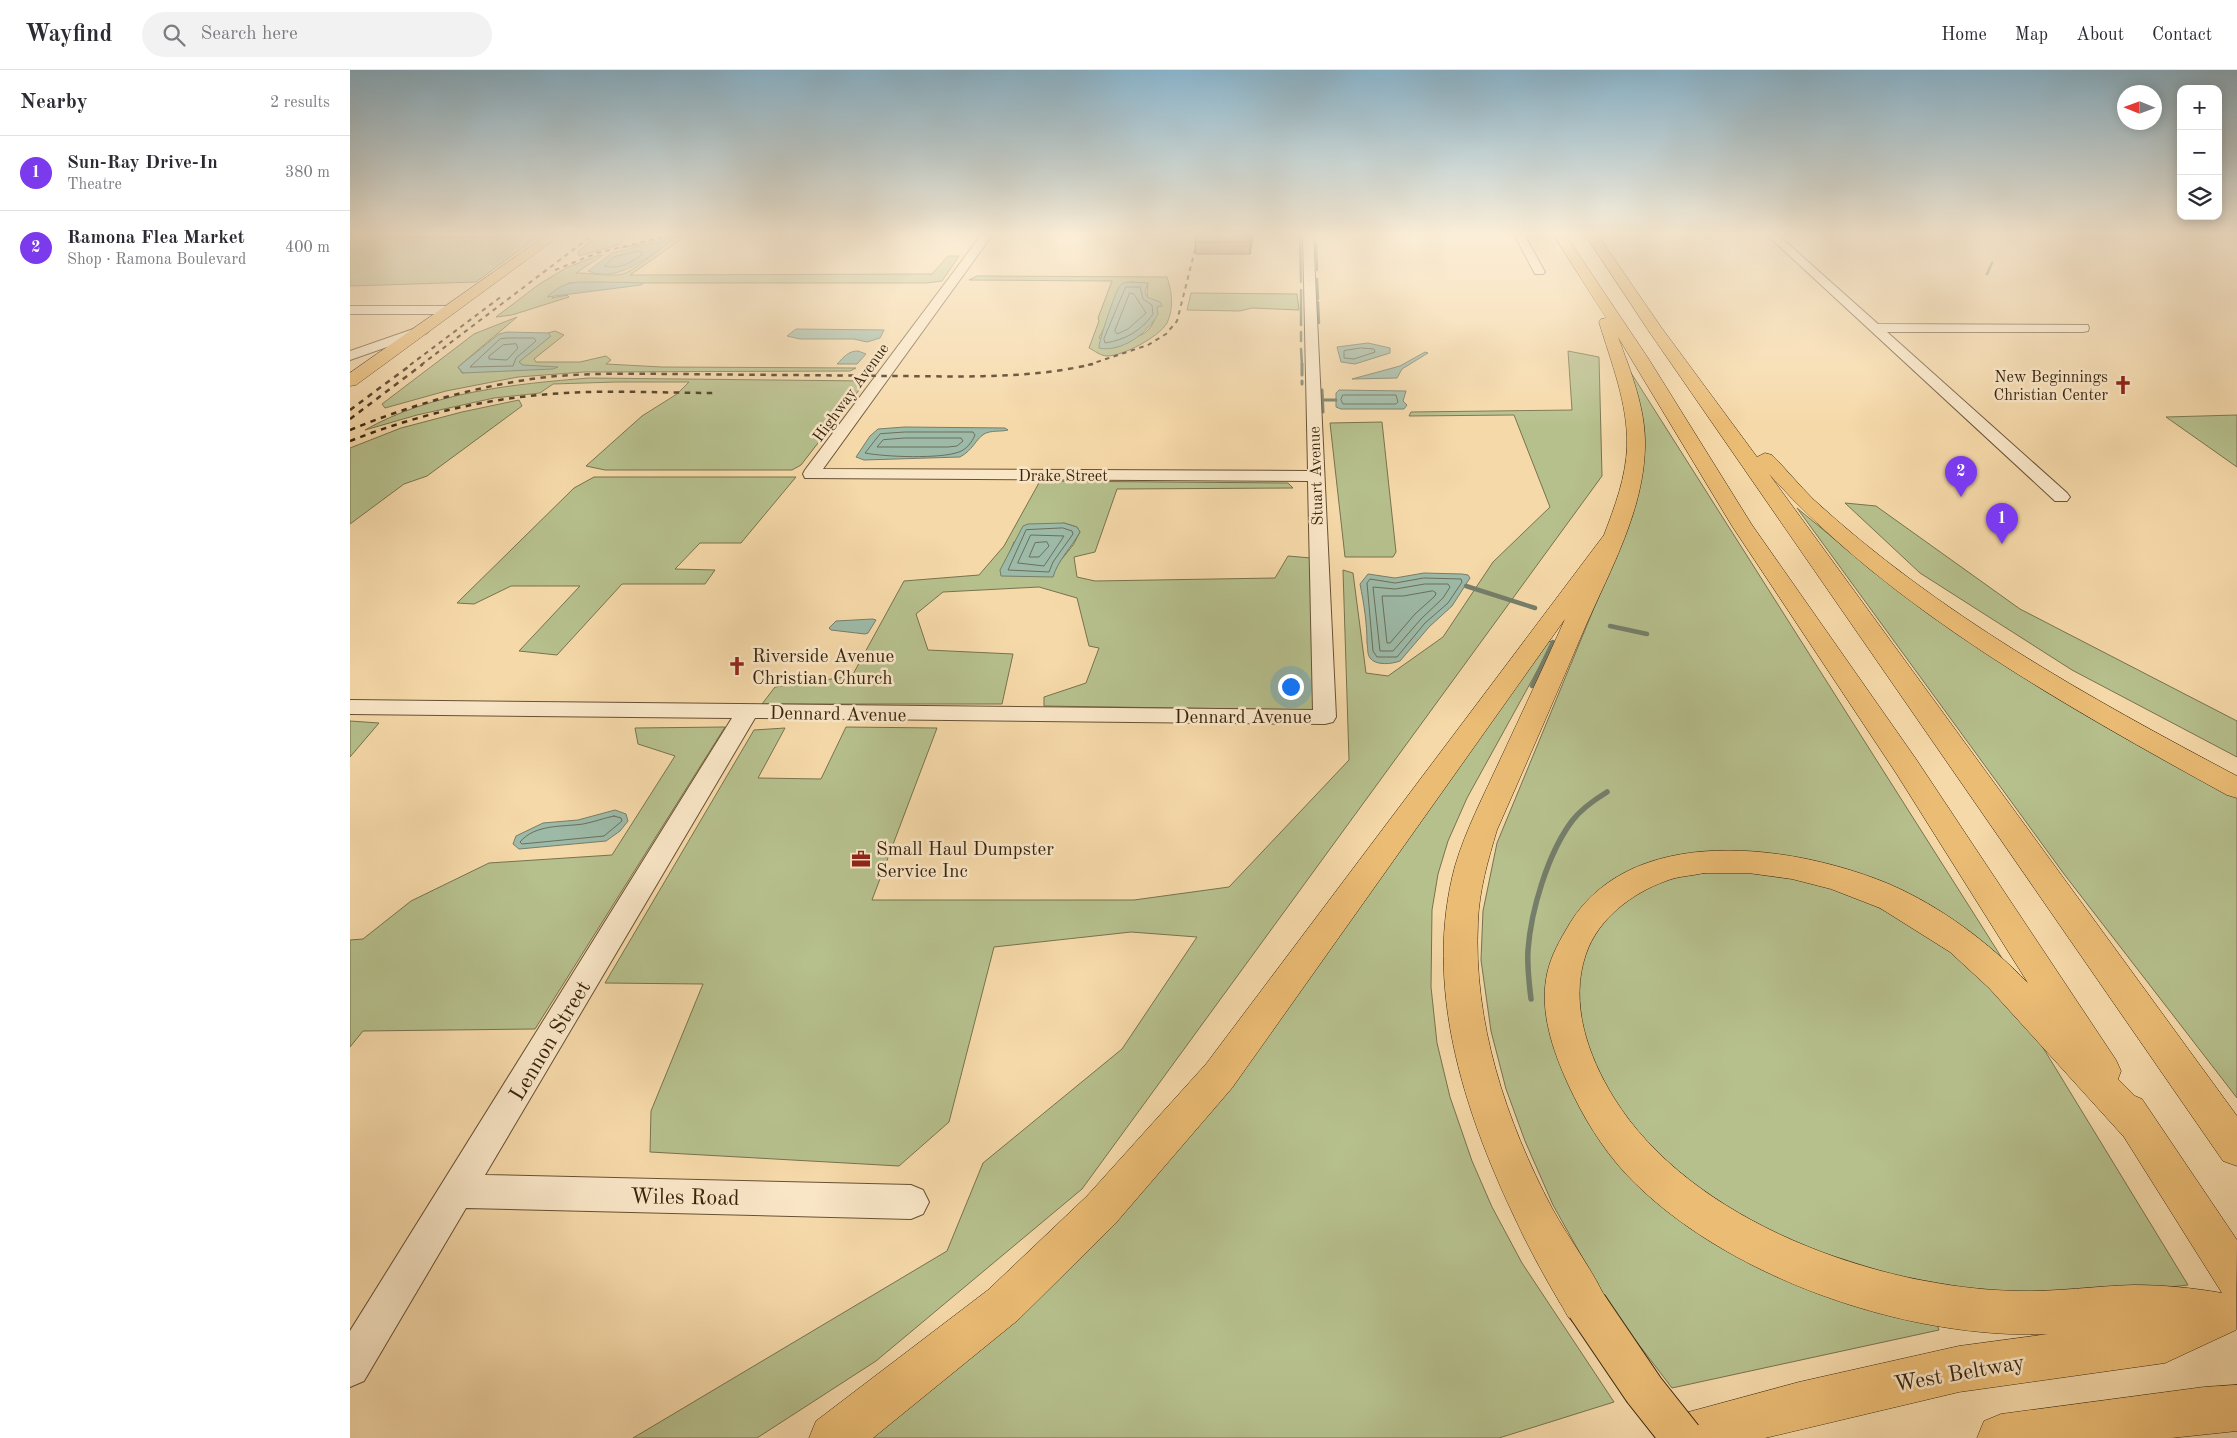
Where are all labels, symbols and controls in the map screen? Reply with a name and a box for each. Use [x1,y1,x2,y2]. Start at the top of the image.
search box [142,12,492,57]
icon: search [160,21,188,49]
text: Wayfind [25,23,112,47]
text: Search here [200,25,298,44]
text: Home [1941,26,1987,44]
text: Map [2015,26,2048,44]
text: About [2076,26,2124,44]
text: Contact [2152,26,2212,44]
north arrow [2117,85,2162,130]
map controls [2177,85,2222,220]
button: + [2177,85,2222,130]
text: Nearby [20,92,88,113]
text: 2 results [270,95,330,111]
button: − [2177,130,2222,175]
text: Sun-Ray Drive-In [67,154,218,173]
text: 1 [31,165,41,181]
text: 380 m [285,165,330,181]
button: layers [2177,175,2222,220]
text: Theatre [67,177,122,193]
text: Ramona Flea Market [67,229,245,248]
text: 2 [31,240,41,256]
text: 400 m [285,240,330,256]
text: Shop · Ramona Boulevard [67,252,246,268]
street label: Highway Avenue [811,341,893,445]
place label: New Beginnings Christian Center [1994,370,2108,404]
church icon: New Beginnings Christian Center [2112,374,2134,396]
street label: Stuart Avenue [1307,426,1327,526]
pin: 2 [1945,456,1977,497]
street label: Drake Street [1018,469,1108,485]
pin: 1 [1986,503,2018,544]
place label: Riverside Avenue Christian Church [752,648,894,689]
church icon: Riverside Avenue Christian Church [726,655,748,677]
your location [1278,674,1304,700]
street label: Dennard Avenue [769,705,907,726]
street label: Dennard Avenue [1175,709,1311,728]
place label: Small Haul Dumpster Service Inc [876,841,1054,882]
office icon: Small Haul Dumpster Service Inc [850,848,872,870]
street label: Lennon Street [506,977,595,1105]
street label: Wiles Road [630,1186,740,1210]
street label: West Beltway [1892,1352,2027,1396]

